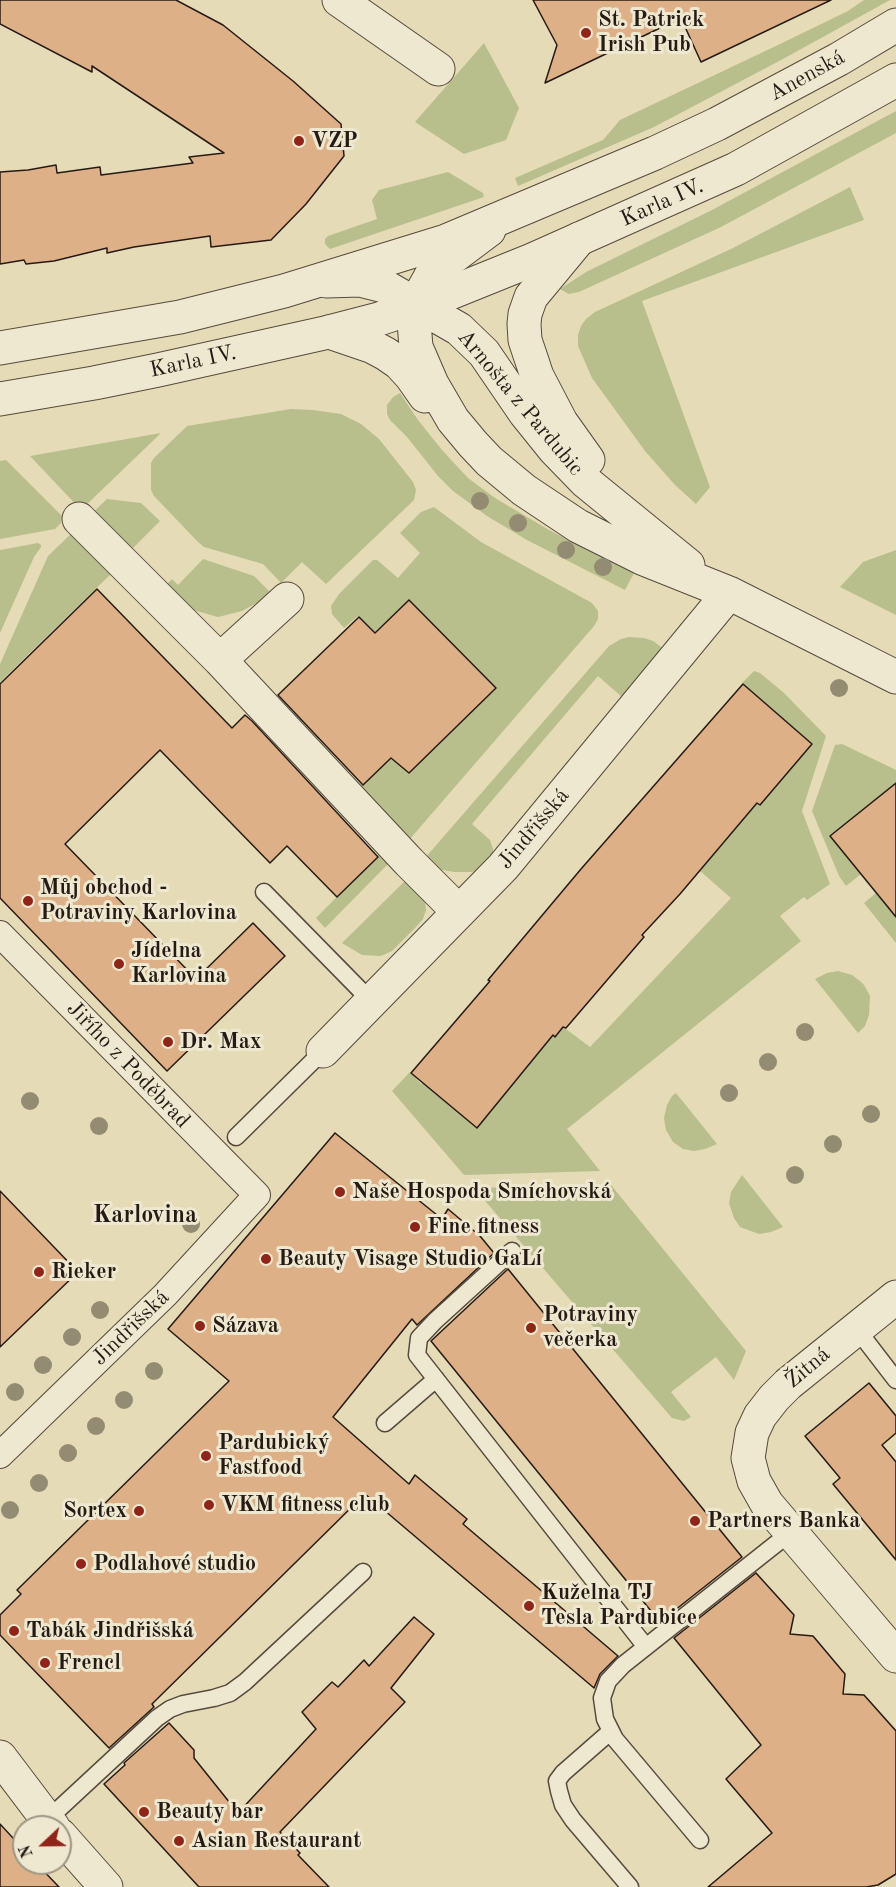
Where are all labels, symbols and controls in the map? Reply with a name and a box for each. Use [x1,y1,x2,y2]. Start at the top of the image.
place label: St. Patrick Irish Pub [598,7,704,58]
marker: St. Patrick Irish Pub [579,26,593,40]
street label: Anenská [765,44,849,108]
place label: VZP [311,128,358,154]
marker: VZP [292,134,306,148]
street label: Karla IV. [616,173,708,233]
street label: Arnošta z Pardubic [451,325,589,481]
street label: Karla IV. [147,340,239,384]
street label: Jindřišská [493,783,575,875]
place label: Můj obchod - Potraviny Karlovina [40,875,237,926]
marker: Můj obchod - Potraviny Karlovina [21,894,35,908]
place label: Jídelna Karlovina [131,938,227,990]
marker: Jídelna Karlovina [112,957,126,971]
street label: Jiřího z Poděbrad [61,996,195,1134]
place label: Dr. Max [180,1029,261,1055]
marker: Dr. Max [161,1035,175,1049]
place label: Naše Hospoda Smíchovská [352,1179,612,1205]
marker: Naše Hospoda Smíchovská [333,1185,347,1199]
district label: Karlovina [93,1202,197,1230]
place label: Fine fitness [427,1214,539,1240]
marker: Fine fitness [408,1220,422,1234]
place label: Beauty Visage Studio GaLí [278,1246,542,1272]
marker: Beauty Visage Studio GaLí [259,1252,273,1266]
place label: Rieker [51,1259,116,1285]
marker: Rieker [32,1265,46,1279]
street label: Jindřišská [87,1285,175,1371]
place label: Potraviny večerka [543,1302,638,1354]
place label: Sázava [212,1313,279,1339]
marker: Sázava [193,1319,207,1333]
marker: Potraviny večerka [524,1321,538,1335]
street label: Žitná [780,1342,836,1394]
place label: Pardubický Fastfood [218,1430,329,1482]
marker: Pardubický Fastfood [199,1449,213,1463]
place label: VKM fitness club [221,1492,390,1518]
place label: Sortex [63,1498,127,1524]
marker: VKM fitness club [202,1498,216,1512]
marker: Sortex [132,1504,146,1518]
place label: Partners Banka [707,1508,861,1534]
marker: Partners Banka [688,1514,702,1528]
place label: Podlahové studio [93,1551,256,1577]
marker: Podlahové studio [74,1557,88,1571]
place label: Kuželna TJ Tesla Pardubice [541,1580,697,1632]
marker: Kuželna TJ Tesla Pardubice [522,1599,536,1613]
place label: Tabák Jindřišská [26,1618,194,1644]
marker: Tabák Jindřišská [7,1624,21,1638]
place label: Frencl [57,1650,121,1676]
marker: Frencl [38,1656,52,1670]
place label: Beauty bar [156,1799,263,1825]
marker: Beauty bar [137,1805,151,1819]
north arrow [12,1815,72,1875]
place label: Asian Restaurant [191,1828,361,1854]
marker: Asian Restaurant [172,1834,186,1848]
text: N [17,1842,37,1860]

